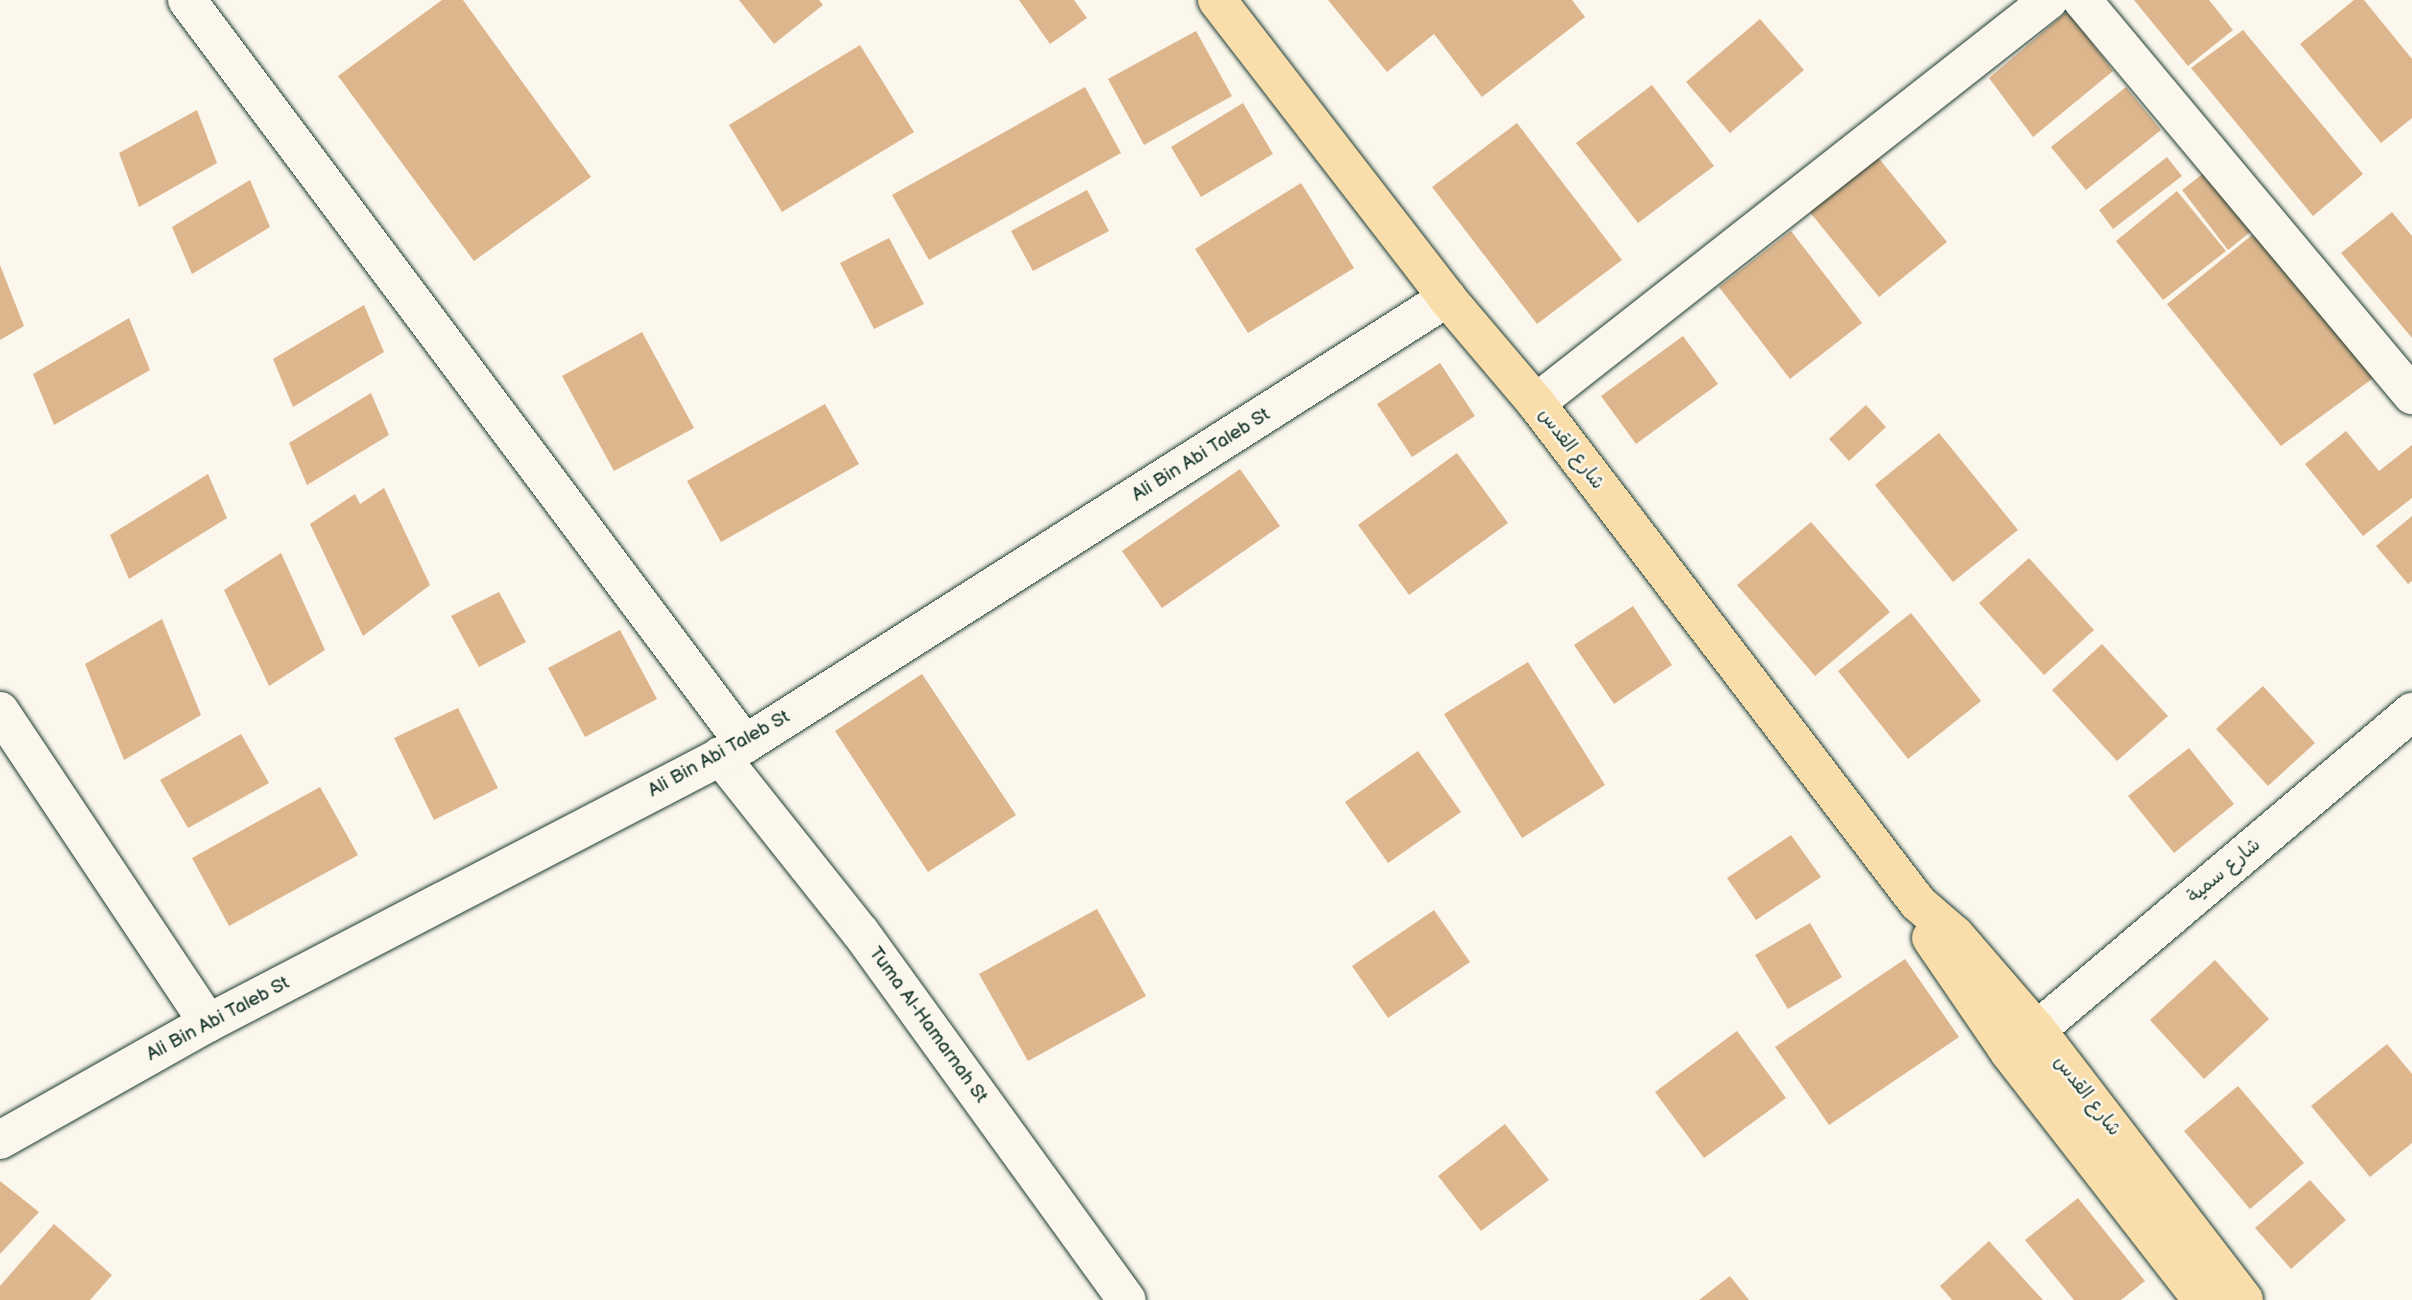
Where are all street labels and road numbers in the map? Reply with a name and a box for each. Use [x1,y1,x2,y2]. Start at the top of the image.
street label: Ali Bin Abi Taleb St [1127,403,1275,507]
street label: شارع القدس [1533,404,1609,494]
street label: Ali Bin Abi Taleb St [644,705,794,803]
street label: شارع سمية [2183,834,2265,908]
street label: Tuma Al-Hamarnah St [864,943,992,1107]
street label: Ali Bin Abi Taleb St [142,972,294,1066]
street label: شارع القدس [2049,1051,2125,1141]

